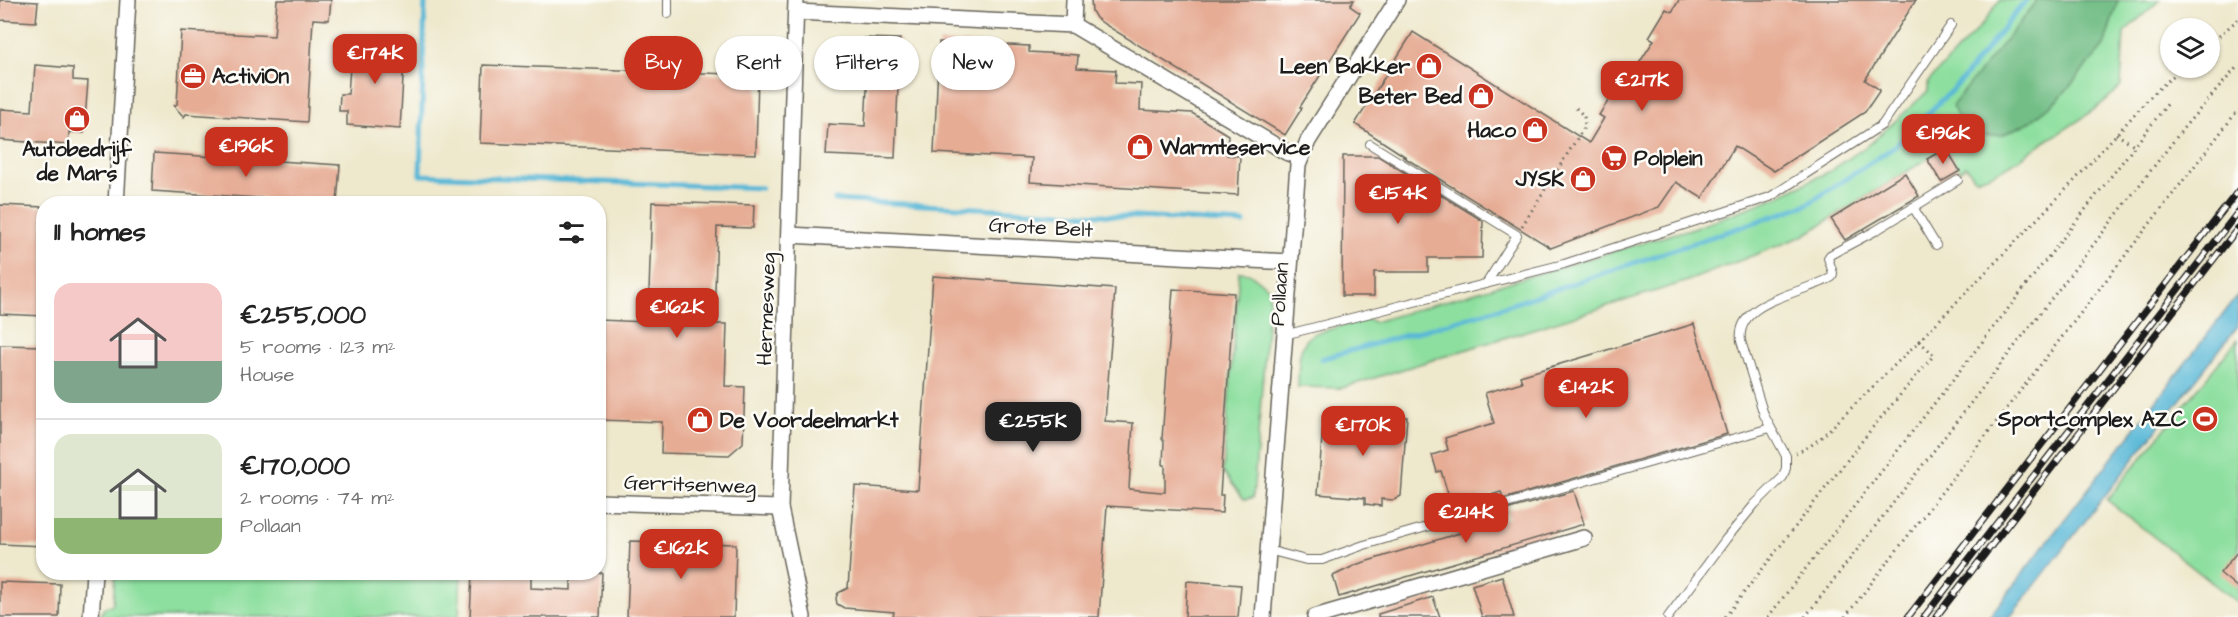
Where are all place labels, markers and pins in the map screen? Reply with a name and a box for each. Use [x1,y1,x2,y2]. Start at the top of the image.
pin: €174K [333,34,417,85]
shop icon: Leen Bakker [1414,51,1444,81]
place label: Leen Bakker [1279,52,1410,81]
office icon: ActiviOn [178,61,208,91]
pin: €217K [1600,61,1684,112]
place label: ActiviOn [212,62,290,91]
shop icon: Beter Bed [1466,81,1496,111]
place label: Beter Bed [1359,82,1462,111]
shop icon: Autobedrijf de Mars [62,104,92,134]
pin: €196K [1901,114,1985,165]
shop icon: Haco [1520,115,1550,145]
place label: Haco [1467,116,1516,145]
pin: €196K [204,127,288,178]
shop icon: Warmteservice [1125,132,1155,162]
place label: Warmteservice [1159,133,1311,162]
place label: Autobedrijf de Mars [22,135,132,188]
supermarket icon: Polplein [1599,143,1629,173]
place label: Polplein [1634,144,1703,174]
shop icon: JYSK [1568,164,1598,194]
place label: JYSK [1514,165,1564,194]
pin: €154K [1356,174,1440,225]
pin: €162K [635,288,719,339]
pin: €142K [1544,368,1628,419]
pin: €255K [991,402,1075,453]
sports icon: Sportcomplex AZC [2190,404,2220,434]
shop icon: De Voordeelmarkt [685,405,715,435]
place label: Sportcomplex AZC [1997,405,2186,435]
place label: De Voordeelmarkt [720,406,899,435]
pin: €170K [1321,406,1405,457]
pin: €214K [1424,493,1508,544]
pin: €162K [639,529,723,580]

